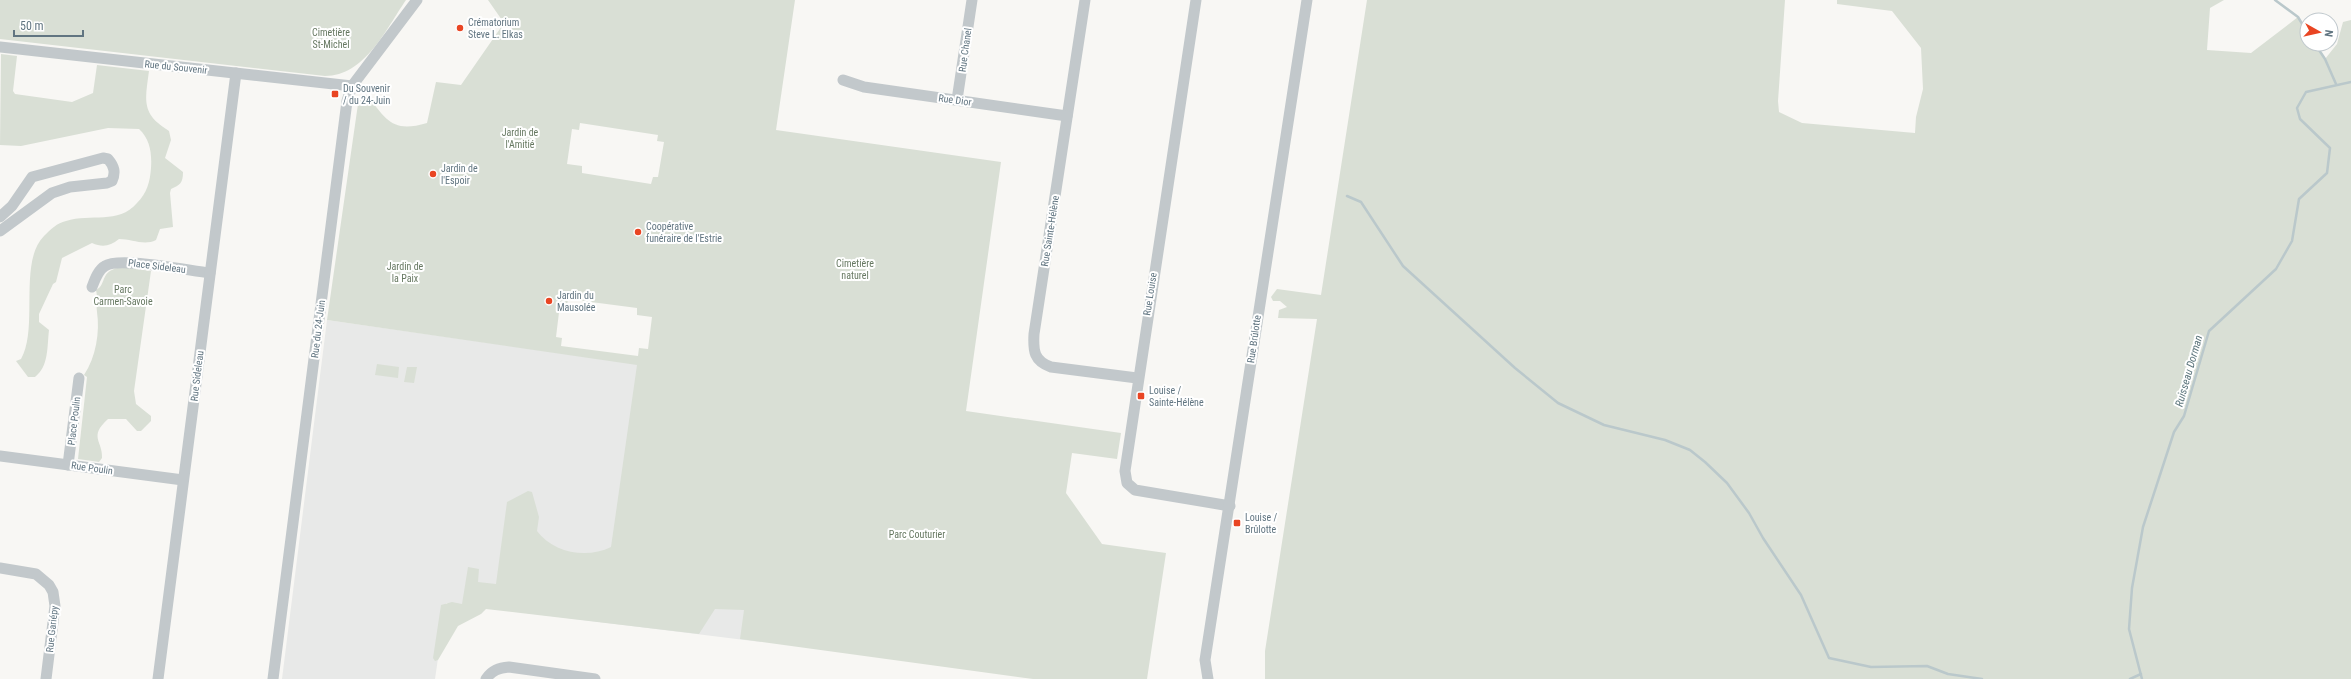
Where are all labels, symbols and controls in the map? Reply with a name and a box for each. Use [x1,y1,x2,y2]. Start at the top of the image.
scale bar [14,12,83,38]
north arrow [2299,12,2339,52]
place label: Crématorium Steve L. Elkas [468,17,523,40]
text: 50 m [20,19,44,33]
marker: Crématorium Steve L. Elkas [455,23,465,33]
park label: Cimetière St-Michel [312,27,350,50]
street label: Rue Chanel [956,27,974,73]
text: N [2321,29,2335,38]
street label: Rue du Souvenir [144,58,208,76]
place label: Du Souvenir / du 24-Juin [343,83,390,106]
marker: Du Souvenir / du 24-Juin [330,89,340,99]
street label: Rue Dior [938,92,972,108]
park label: Jardin de l'Amitié [502,127,539,150]
place label: Jardin de l'Espoir [441,163,478,186]
marker: Jardin de l'Espoir [428,169,438,179]
street label: Rue Sainte-Hélène [1039,194,1061,267]
place label: Coopérative funéraire de l'Estrie [646,221,722,244]
marker: Coopérative funéraire de l'Estrie [633,227,643,237]
street label: Place Sideleau [128,257,187,275]
park label: Cimetière naturel [836,258,874,281]
park label: Jardin de la Paix [387,261,424,284]
street label: Rue Louise [1141,271,1159,316]
park label: Parc Carmen-Savoie [93,284,153,307]
place label: Jardin du Mausolée [557,290,596,313]
marker: Jardin du Mausolée [544,296,554,306]
street label: Rue du 24-Juin [309,299,327,359]
street label: Rue Brûlotte [1245,314,1263,364]
water label: Ruisseau Dorman [2173,334,2205,408]
street label: Rue Sideleau [188,350,206,402]
place label: Louise / Sainte-Hélène [1149,385,1204,408]
marker: Louise / Sainte-Hélène [1136,391,1146,401]
street label: Place Poulin [66,396,82,446]
street label: Rue Poulin [70,460,114,476]
place label: Louise / Brûlotte [1245,512,1277,535]
marker: Louise / Brûlotte [1232,518,1242,528]
park label: Parc Couturier [889,529,945,540]
street label: Rue Gariépy [44,605,60,653]

